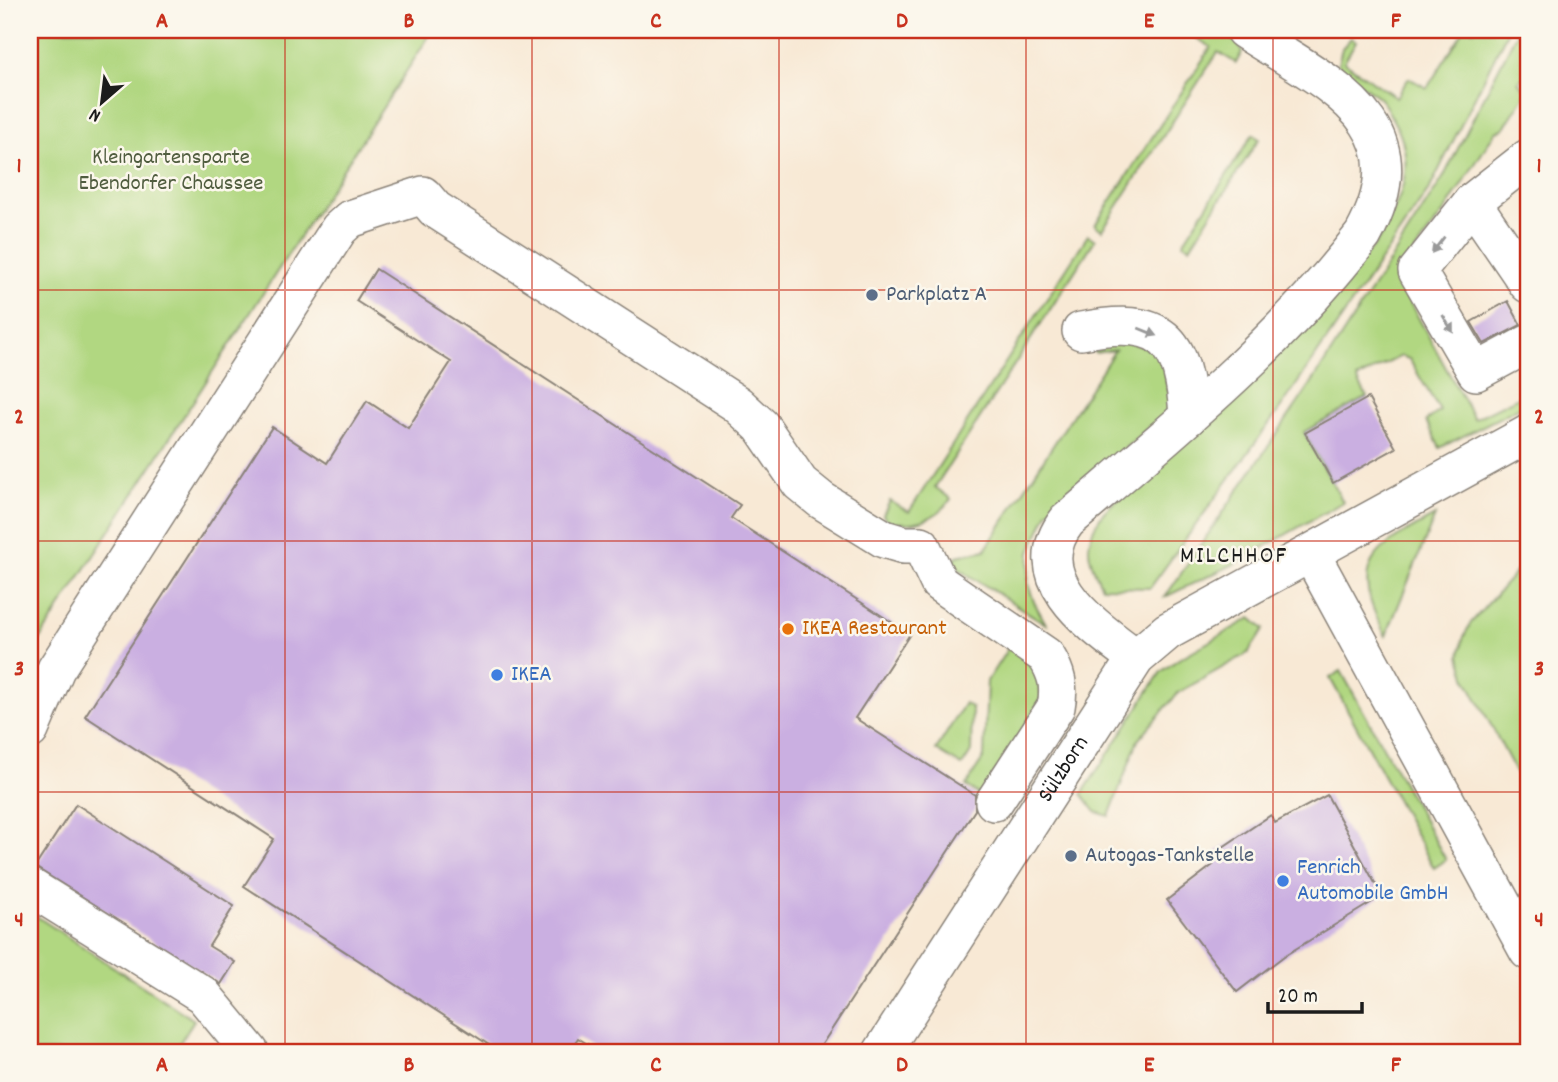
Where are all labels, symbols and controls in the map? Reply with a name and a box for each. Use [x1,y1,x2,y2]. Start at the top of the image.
text: A [156,6,168,39]
text: B [404,6,415,39]
text: C [650,6,662,39]
text: D [896,6,908,39]
text: E [1144,6,1155,39]
text: F [1391,6,1402,39]
north arrow [66,66,136,136]
text: N [85,100,106,128]
park label: Kleingartensparte Ebendorfer Chaussee [79,142,263,201]
text: 1 [16,151,22,184]
text: 1 [1536,151,1542,184]
one-way arrow [1431,235,1446,253]
place label: Parkplatz A [886,279,987,312]
marker: Parkplatz A [864,287,880,303]
one-way arrow [1441,315,1454,334]
one-way arrow [1137,326,1158,337]
text: 2 [14,402,24,435]
text: 2 [1534,402,1544,435]
district label: MILCHHOF [1180,540,1288,574]
place label: IKEA Restaurant [802,613,947,646]
marker: IKEA Restaurant [780,621,796,637]
text: 3 [14,654,24,687]
text: 3 [1534,654,1544,687]
place label: IKEA [511,659,552,692]
marker: IKEA [489,667,505,683]
street label: Sülzborn [1030,730,1098,810]
place label: Autogas-Tankstelle [1085,840,1254,873]
marker: Autogas-Tankstelle [1063,848,1079,864]
place label: Fenrich Automobile GmbH [1297,852,1448,911]
marker: Fenrich Automobile GmbH [1275,873,1291,889]
text: 4 [14,905,24,938]
text: 4 [1534,905,1544,938]
scale bar [1268,970,1362,1014]
text: 20 m [1278,983,1318,1013]
text: A [156,1050,168,1082]
text: B [404,1050,415,1082]
text: C [650,1050,662,1082]
text: D [896,1050,908,1082]
text: E [1144,1050,1155,1082]
text: F [1391,1050,1402,1082]

